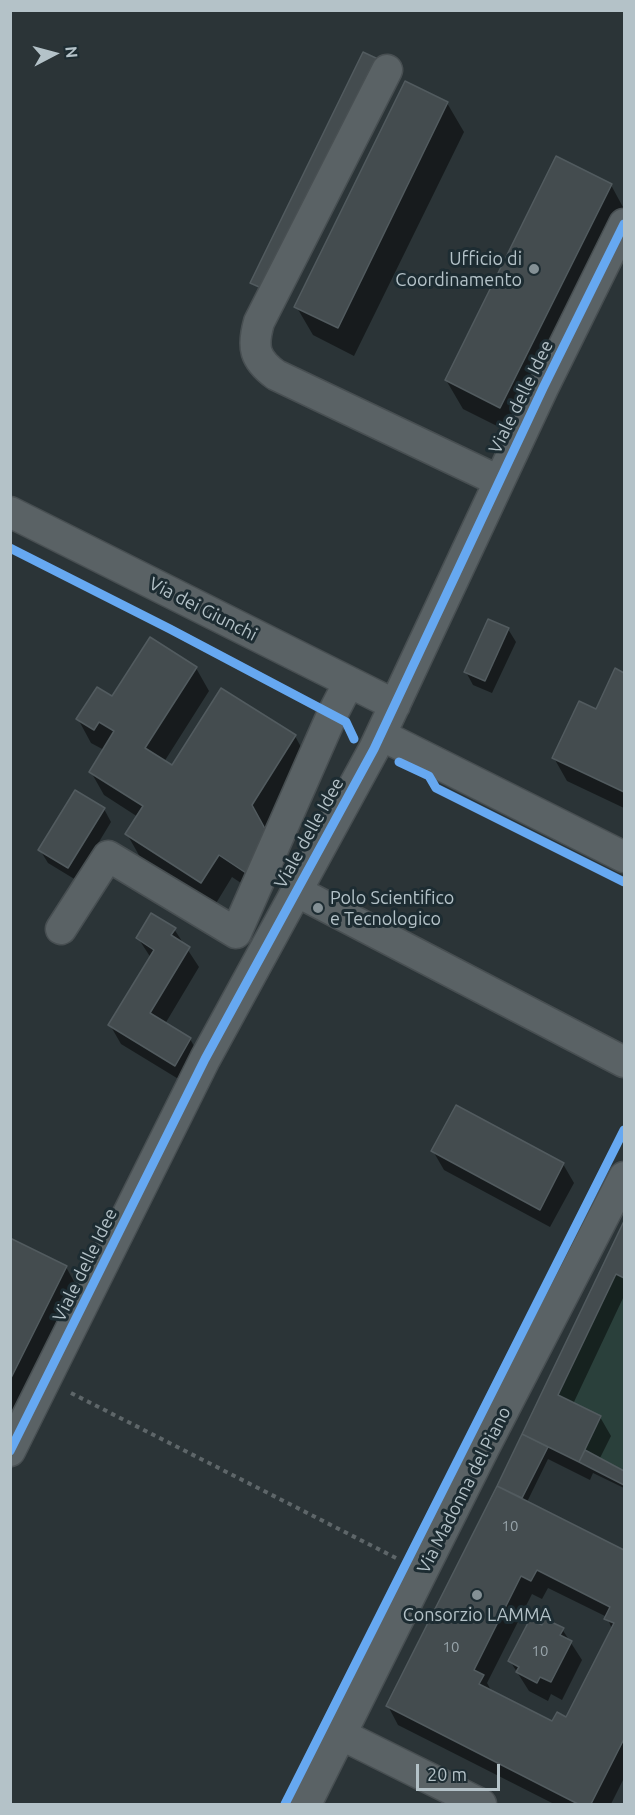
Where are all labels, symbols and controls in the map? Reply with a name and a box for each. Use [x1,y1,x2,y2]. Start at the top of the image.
north arrow [24,24,84,84]
text: N [62,45,81,59]
place label: Ufficio di Coordinamento [395,248,522,290]
marker: Ufficio di Coordinamento [527,262,541,276]
street label: Viale delle Idee [484,337,558,457]
street label: Via dei Giunchi [145,572,261,646]
street label: Viale delle Idee [270,774,348,892]
place label: Polo Scientifico e Tecnologico [330,887,454,930]
marker: Polo Scientifico e Tecnologico [311,901,325,915]
street label: Viale delle Idee [48,1205,122,1325]
street label: Via Madonna del Piano [413,1403,515,1577]
house number: 10 [502,1517,518,1535]
marker: Consorzio LAMMA [470,1588,484,1602]
place label: Consorzio LAMMA [403,1604,551,1626]
house number: 10 [443,1638,459,1656]
house number: 10 [532,1642,548,1660]
scale bar [419,1752,503,1790]
text: 20 m [427,1764,467,1784]

